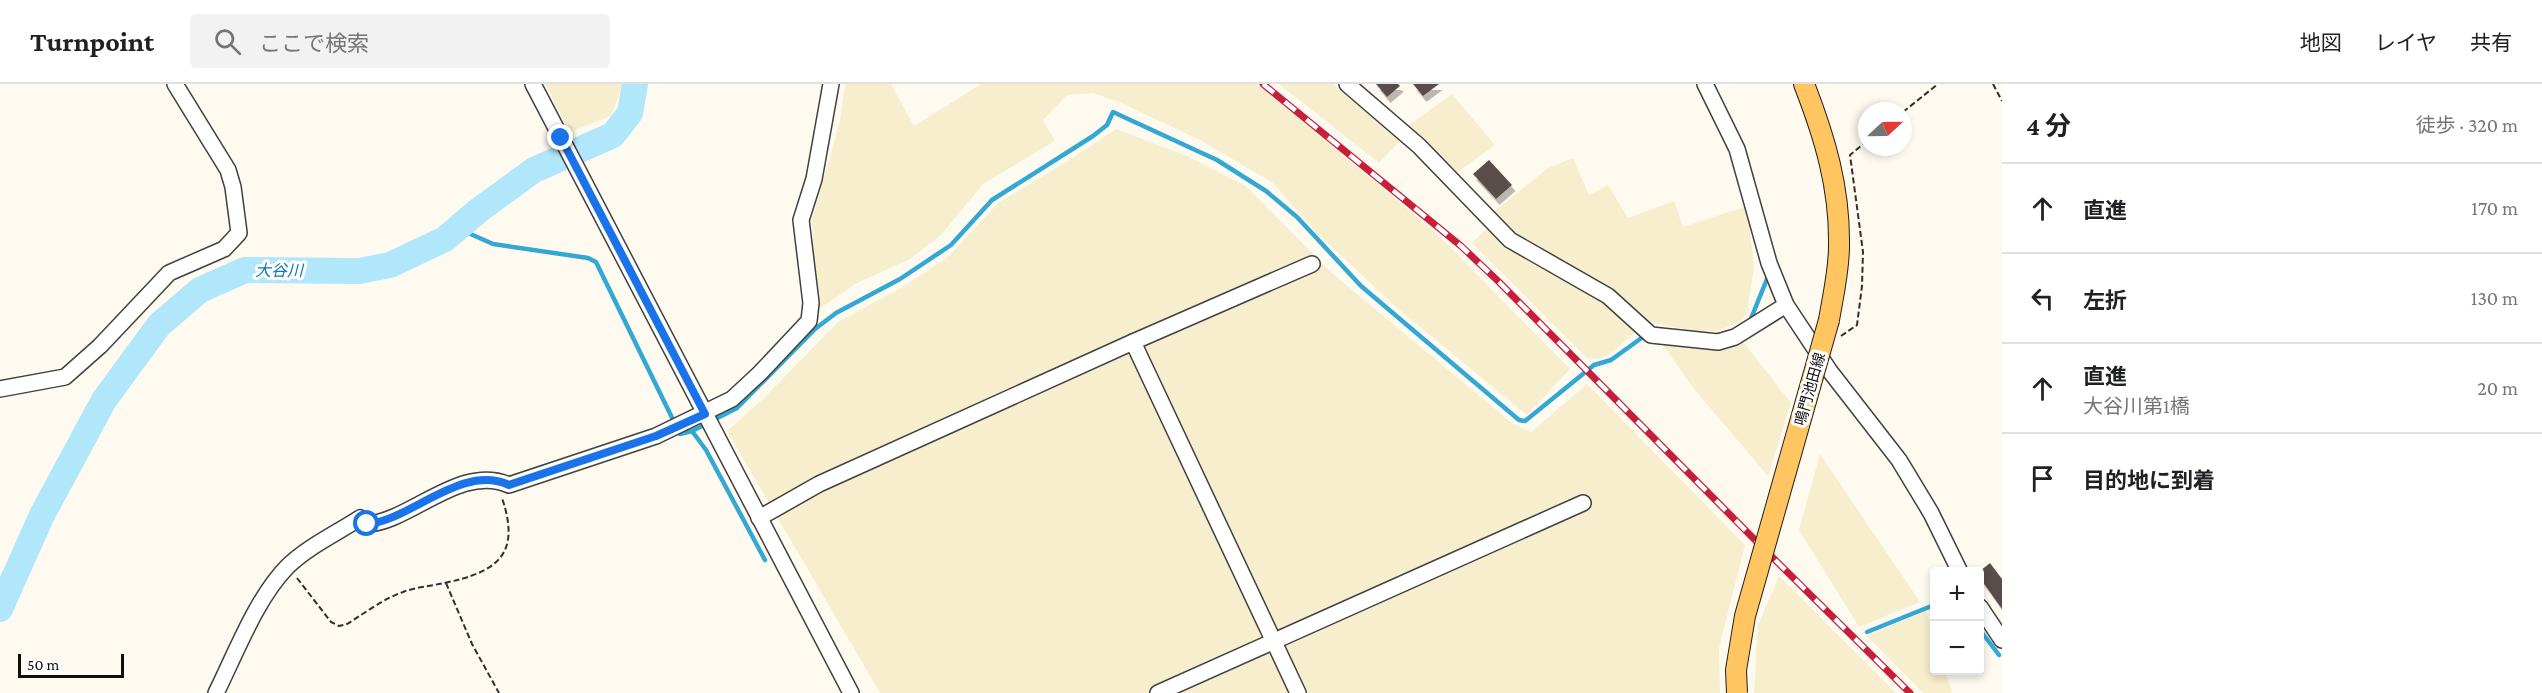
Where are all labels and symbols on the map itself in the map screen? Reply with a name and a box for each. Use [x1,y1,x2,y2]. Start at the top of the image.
north arrow [1858,102,1912,156]
route end [547,124,573,150]
water label: 大谷川 [255,262,305,279]
street label: 鳴門池田線 [1792,351,1828,427]
route start [353,510,379,536]
scale bar [18,651,124,678]

